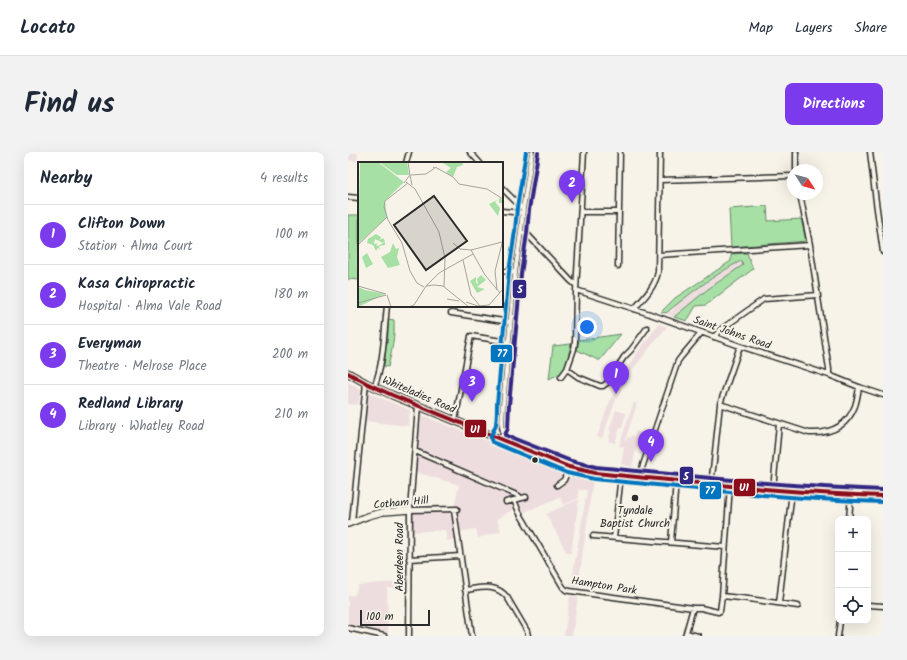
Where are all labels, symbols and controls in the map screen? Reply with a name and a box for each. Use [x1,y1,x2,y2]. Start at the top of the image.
text: Locato [20,13,75,43]
text: Map [749,17,773,39]
text: Layers [795,17,833,39]
text: Share [855,17,887,39]
text: Find us [24,82,115,127]
button: Directions [785,83,883,125]
inset map [358,162,503,307]
north arrow [787,164,823,200]
text: Nearby [40,165,92,192]
text: 4 results [260,168,308,189]
pin: 2 [559,170,585,203]
text: Clifton Down [78,212,165,236]
text: 1 [51,224,55,245]
text: 100 m [275,224,308,245]
text: Station · Alma Court [78,236,193,257]
text: Kasa Chiropractic [78,272,195,296]
line badge: 5 [512,279,527,299]
text: 5 [516,281,524,299]
text: 2 [49,284,57,305]
text: 180 m [274,284,308,305]
text: Hospital · Alma Vale Road [78,296,221,317]
street label: Saint Johns Road [691,311,774,355]
your location [577,317,597,337]
text: Everyman [78,332,141,356]
text: 3 [49,344,57,365]
text: 200 m [272,344,308,365]
line badge: 77 [490,344,513,363]
text: 77 [497,345,508,363]
text: Theatre · Melrose Place [78,356,207,377]
pin: 1 [603,361,629,394]
pin: 3 [459,369,485,402]
street label: Whiteladies Road [379,371,459,419]
text: Redland Library [78,392,183,416]
text: 4 [49,404,57,425]
text: 210 m [274,404,308,425]
text: Library · Whatley Road [78,416,204,437]
line badge: U1 [464,419,487,438]
text: U1 [470,421,481,439]
pin: 4 [638,429,664,462]
unlabelled marker [530,455,540,465]
line badge: 5 [679,466,694,485]
text: 5 [682,468,690,486]
line badge: U1 [733,478,756,497]
text: U1 [739,479,750,497]
line badge: 77 [699,481,722,500]
text: 77 [705,482,716,500]
street label: Cotham Hill [373,492,430,514]
marker: Tyndale Baptist Church [630,493,640,503]
place label: Tyndale Baptist Church [600,502,670,533]
map controls [835,516,871,624]
button: + [835,516,871,552]
street label: Aberdeen Road [391,522,409,591]
button: − [835,552,871,588]
street label: Hampton Park [570,572,639,600]
button: locate [835,588,871,624]
scale bar [360,608,430,627]
text: 100 m [366,608,394,626]

